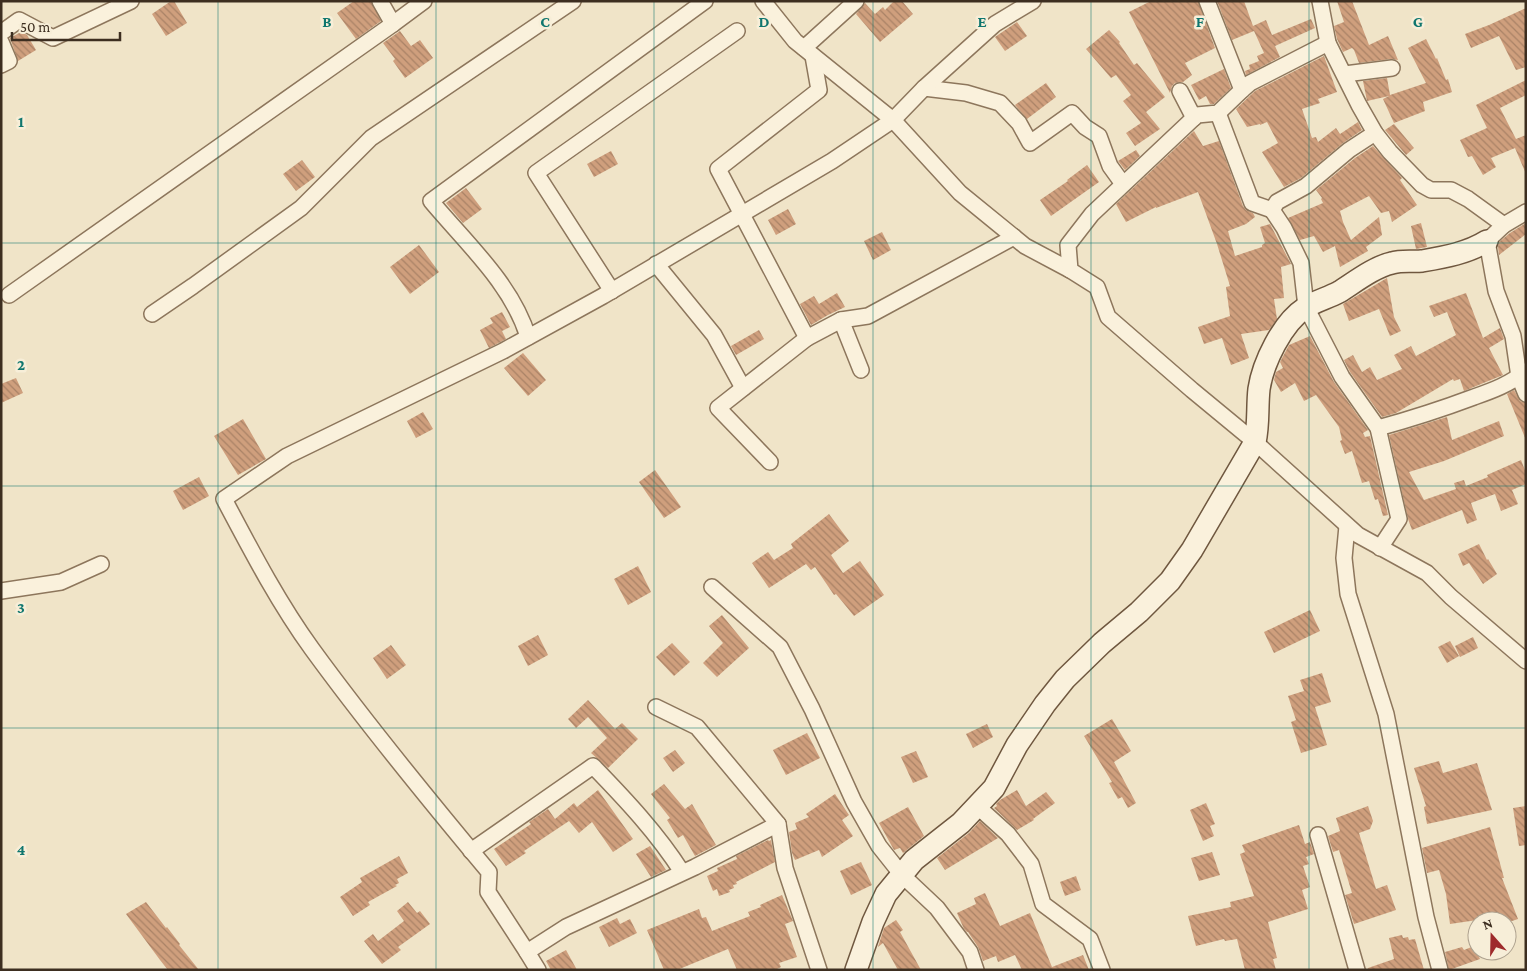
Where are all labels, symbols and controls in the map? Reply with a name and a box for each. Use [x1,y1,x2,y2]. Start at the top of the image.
scale bar [12,10,120,42]
text: B [322,13,332,30]
text: C [540,13,550,30]
text: D [758,13,770,30]
text: E [977,13,987,30]
text: F [1196,13,1205,30]
text: G [1413,13,1423,30]
text: 50 m [20,19,50,35]
text: 1 [18,113,24,130]
text: 2 [17,356,25,373]
text: 3 [17,599,25,616]
text: 4 [17,841,26,858]
north arrow [1467,911,1517,961]
text: N [1480,914,1495,933]

